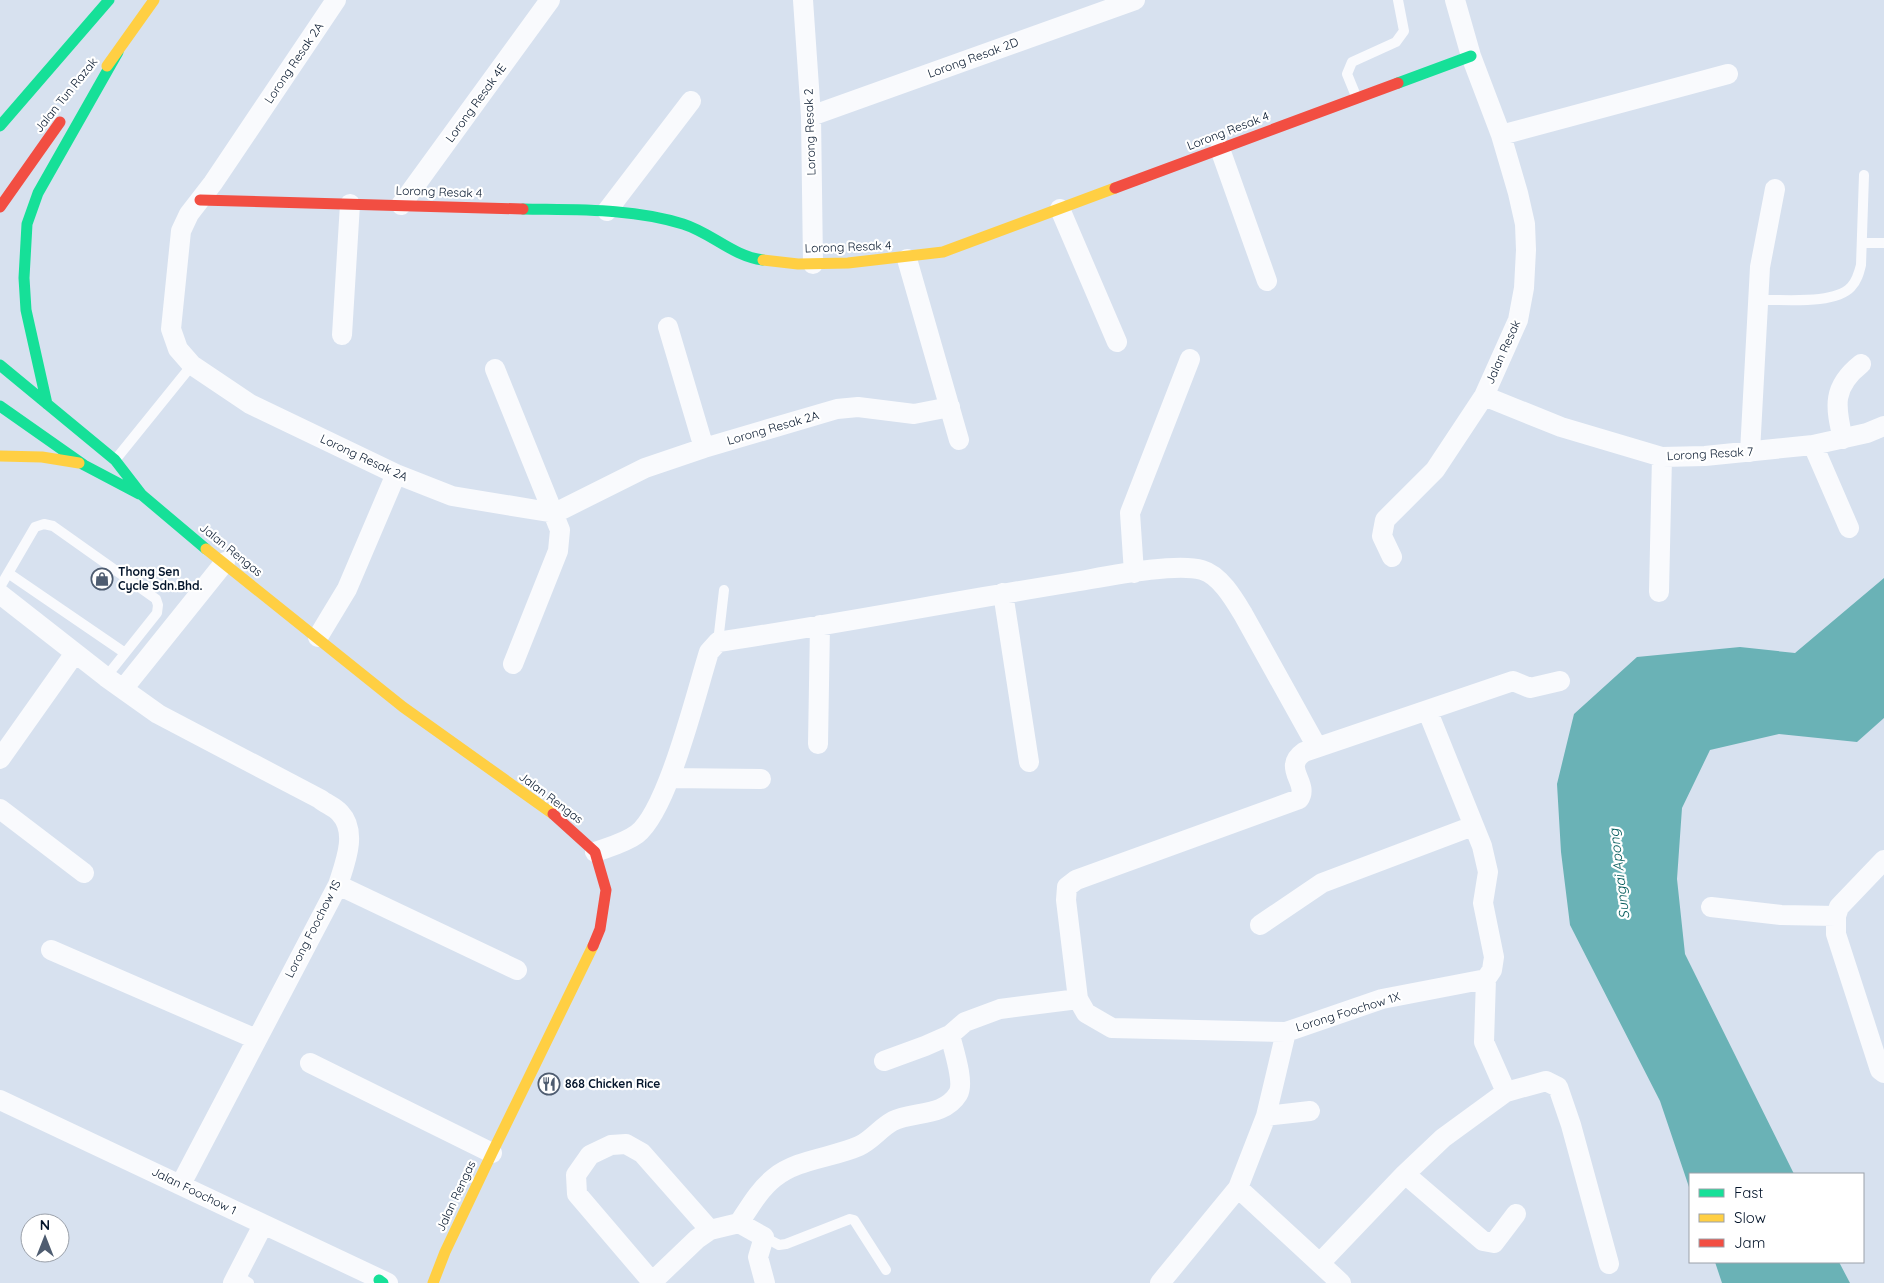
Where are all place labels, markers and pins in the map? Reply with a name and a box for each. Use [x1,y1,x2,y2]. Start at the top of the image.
place label: Thong Sen Cycle Sdn.Bhd. [118,564,203,593]
shop icon: Thong Sen Cycle Sdn.Bhd. [90,567,114,591]
restaurant icon: 868 Chicken Rice [537,1072,561,1096]
place label: 868 Chicken Rice [565,1076,660,1091]

